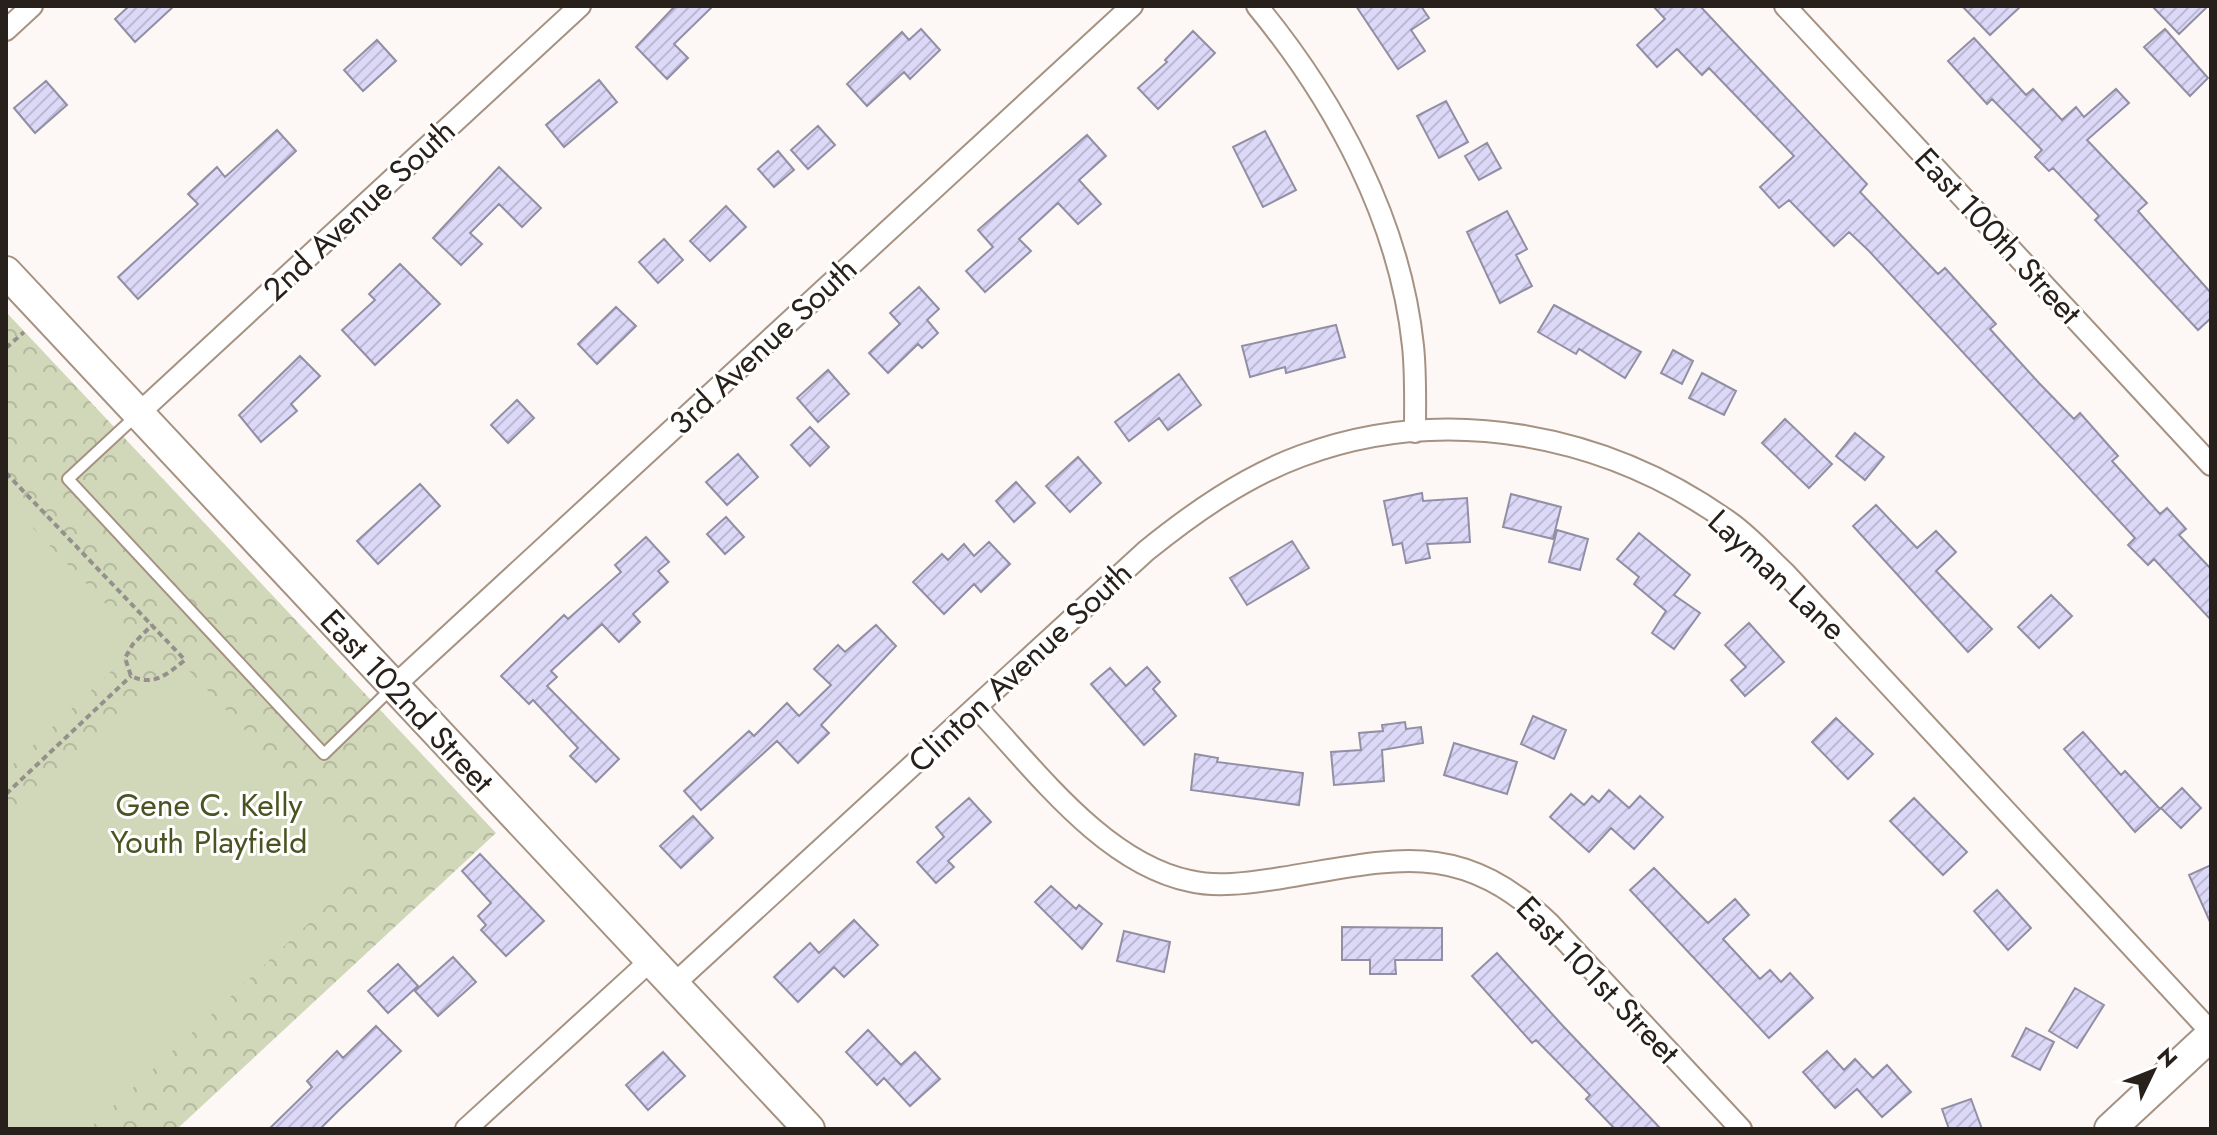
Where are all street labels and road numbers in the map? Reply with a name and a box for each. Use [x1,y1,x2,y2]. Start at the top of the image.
street label: 2nd Avenue South [252,108,466,312]
street label: East 100th Street [1904,138,2092,335]
street label: 3rd Avenue South [659,247,867,445]
street label: Layman Lane [1698,499,1856,651]
street label: Clinton Avenue South [898,551,1142,783]
street label: East 102nd Street [310,599,505,803]
street label: East 101st Street [1506,886,1690,1075]

